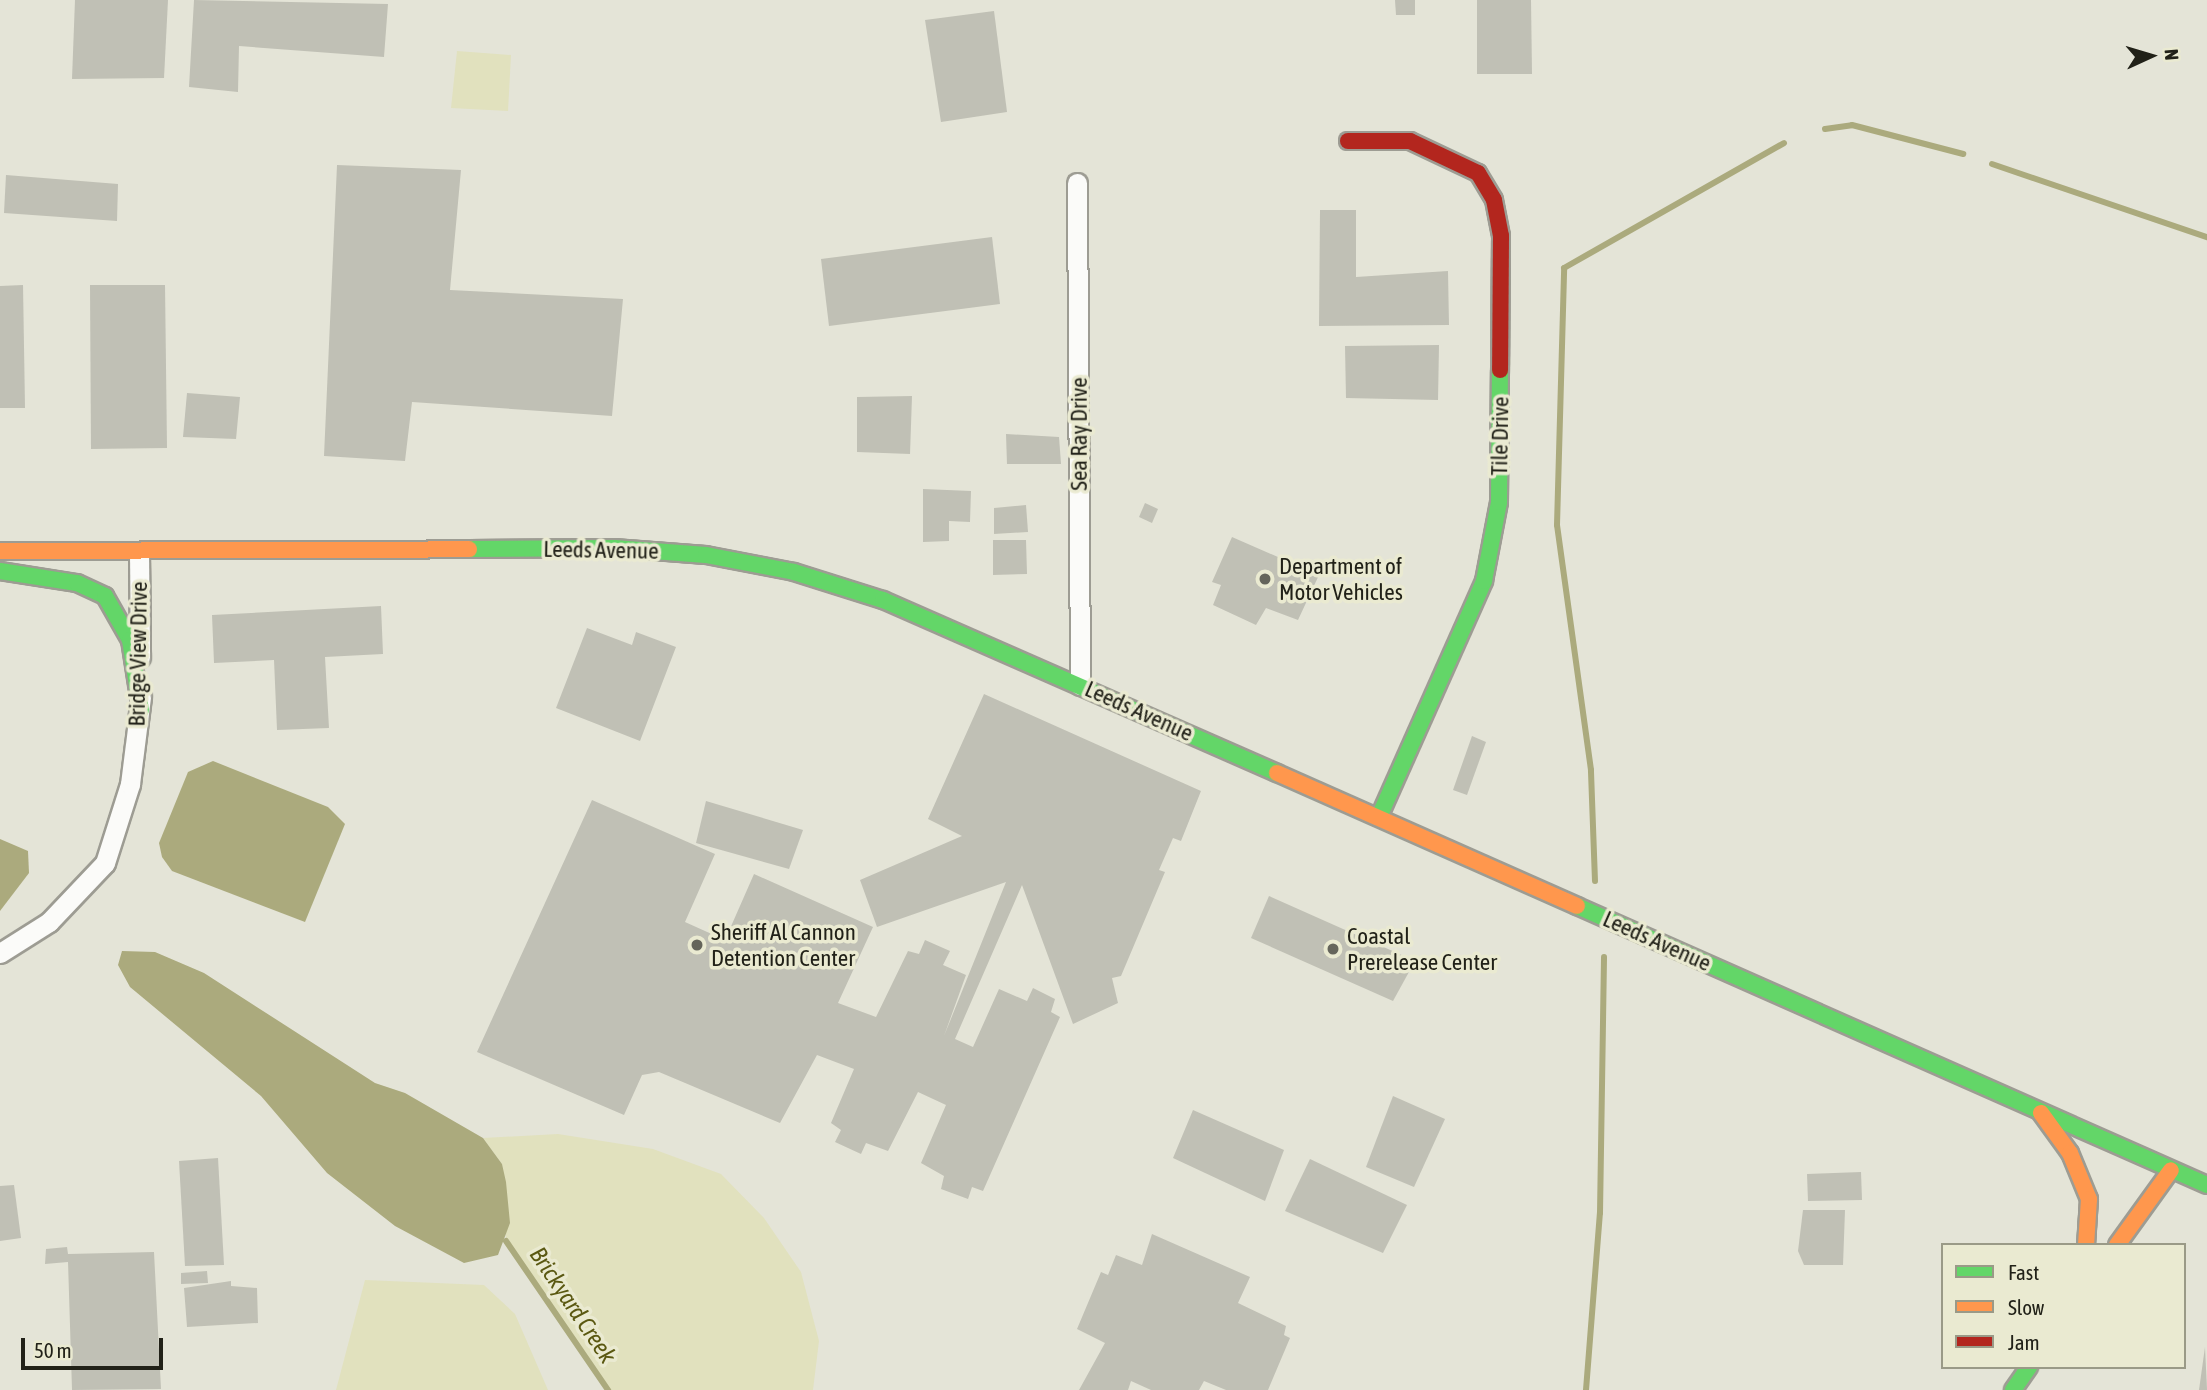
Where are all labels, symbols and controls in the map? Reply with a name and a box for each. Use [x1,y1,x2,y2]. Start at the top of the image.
north arrow [2116,21,2186,91]
text: N [2161,48,2183,61]
street label: Sea Ray Drive [1065,377,1093,491]
street label: Tile Drive [1486,396,1514,476]
street label: Leeds Avenue [543,535,659,565]
place label: Department of Motor Vehicles [1279,552,1403,606]
marker: Department of Motor Vehicles [1257,571,1273,587]
street label: Bridge View Drive [123,581,153,727]
street label: Leeds Avenue [1081,675,1197,747]
street label: Leeds Avenue [1599,905,1715,977]
place label: Sheriff Al Cannon Detention Center [711,918,856,972]
place label: Coastal Prerelease Center [1347,922,1497,976]
marker: Sheriff Al Cannon Detention Center [689,937,705,953]
marker: Coastal Prerelease Center [1325,941,1341,957]
water label: Brickyard Creek [524,1241,622,1369]
legend [1941,1243,2186,1369]
text: Fast [2008,1260,2039,1284]
text: Slow [2008,1295,2044,1319]
scale bar [24,1324,166,1368]
text: Jam [2008,1330,2040,1354]
text: 50 m [34,1338,72,1362]

